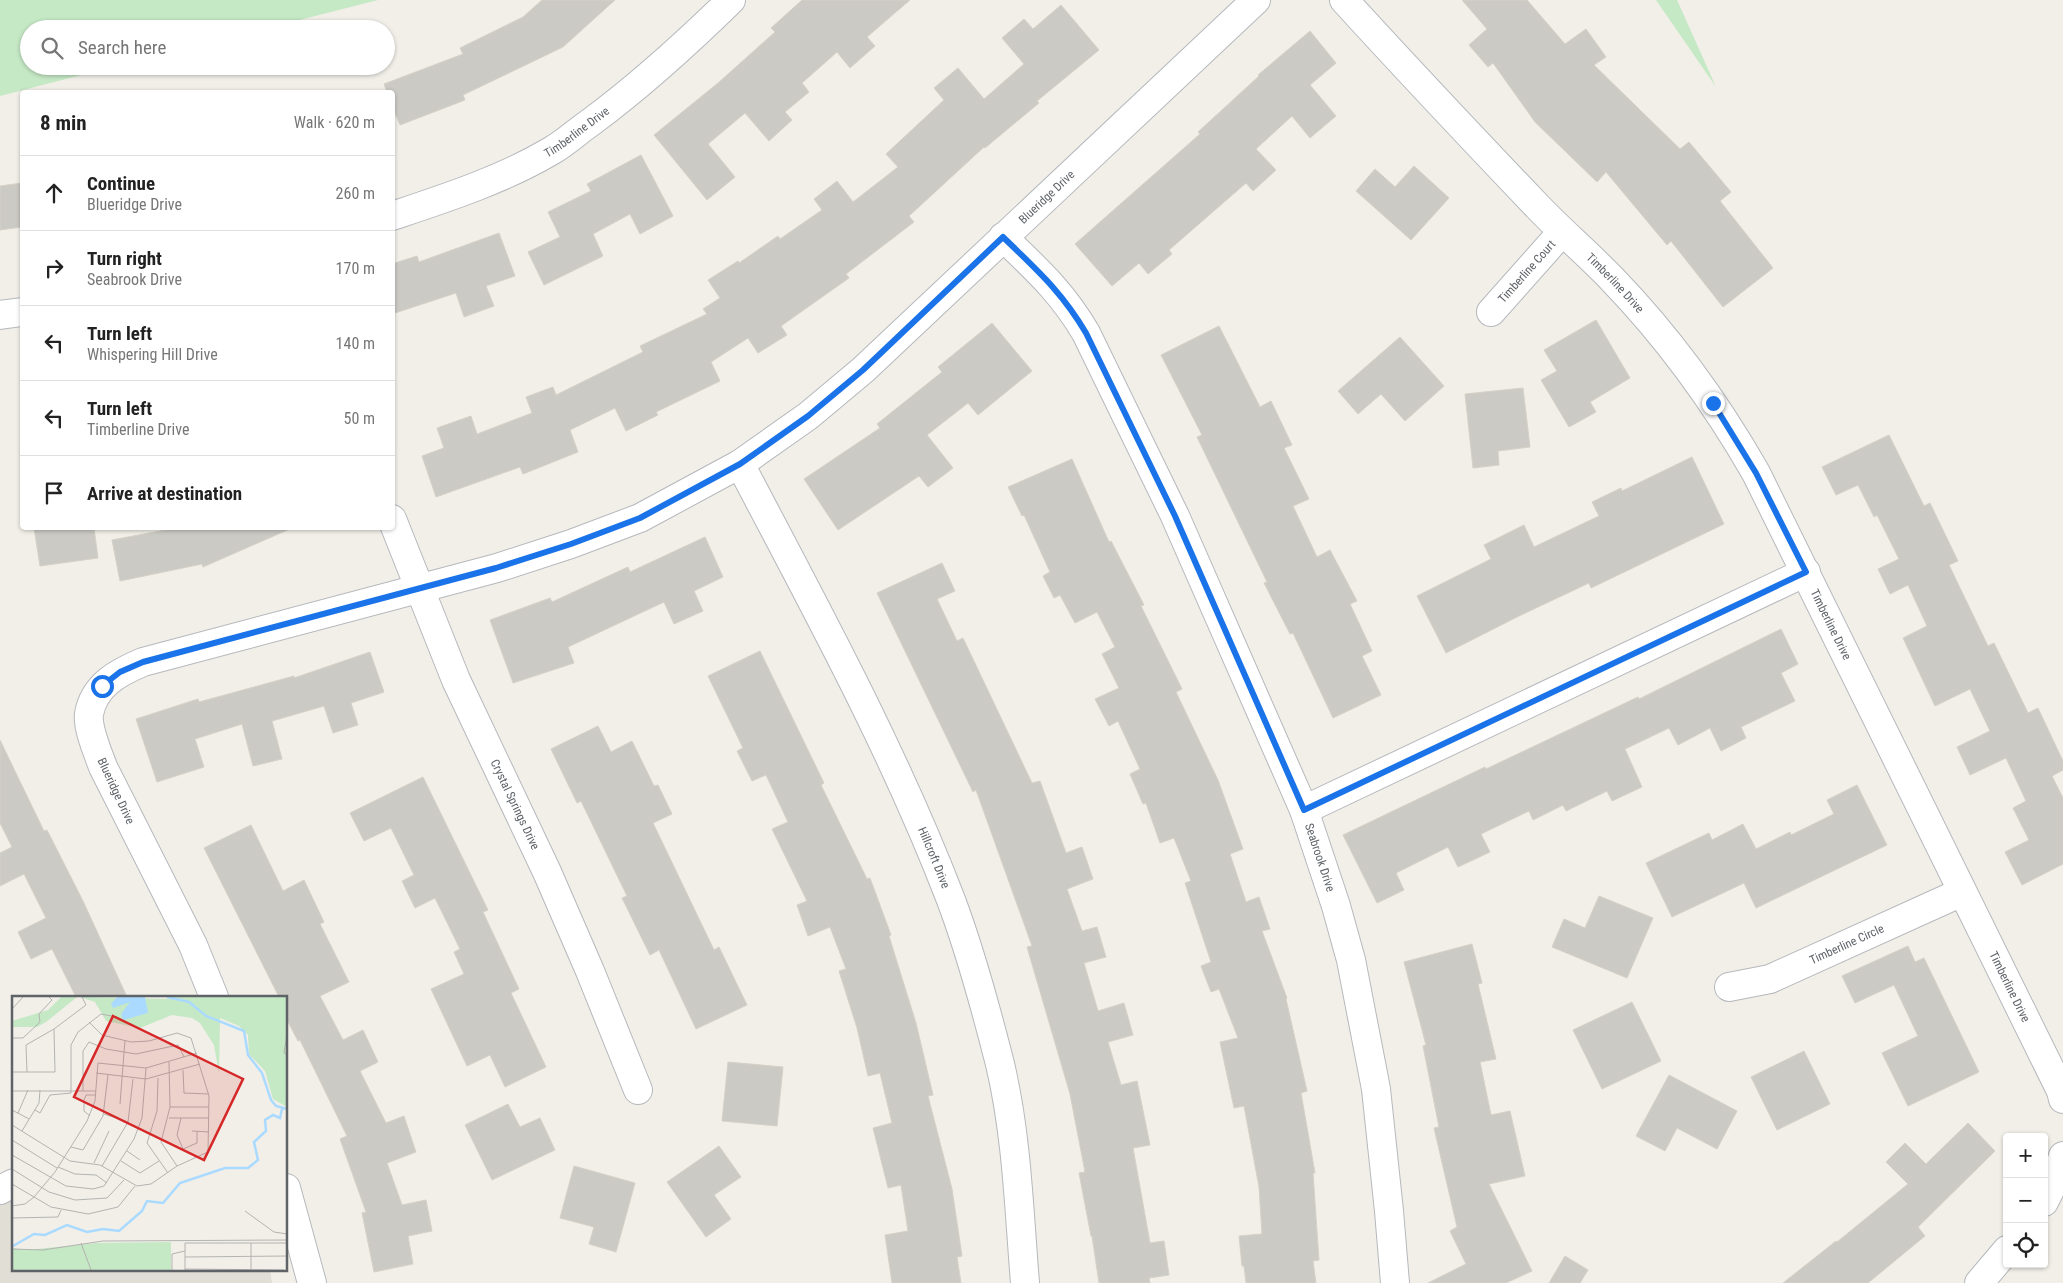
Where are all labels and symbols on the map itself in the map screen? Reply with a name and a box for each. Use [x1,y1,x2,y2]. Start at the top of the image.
street label: Timberline Drive [542,104,612,160]
street label: Blueridge Drive [1016,167,1078,227]
street label: Timberline Court [1495,237,1559,306]
street label: Timberline Drive [1583,250,1647,316]
route end [1702,392,1725,415]
street label: Timberline Drive [1807,587,1854,662]
route start [91,675,114,698]
street label: Blueridge Drive [95,756,138,827]
street label: Crystal Springs Drive [488,757,543,852]
street label: Seabrook Drive [1302,821,1338,894]
street label: Hillcroft Drive [915,825,953,891]
street label: Timberline Circle [1807,921,1886,967]
street label: Timberline Drive [1986,949,2033,1025]
inset map [12,996,288,1270]

